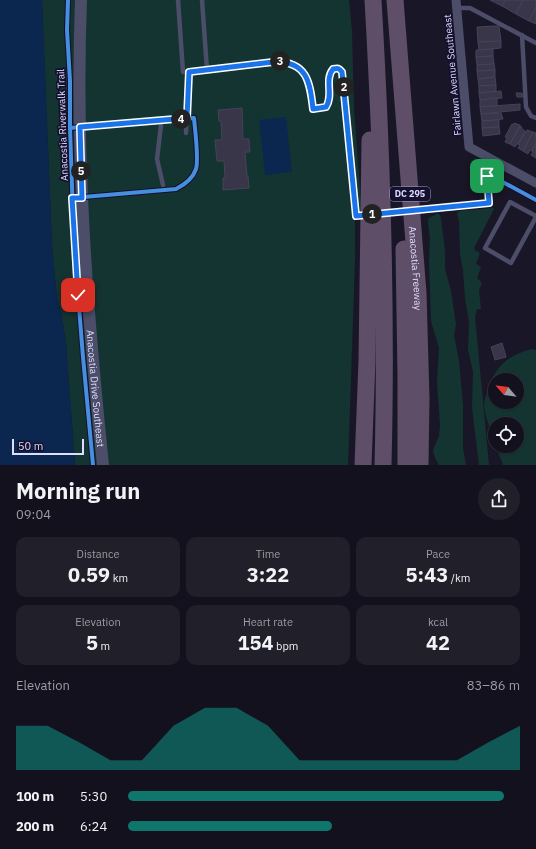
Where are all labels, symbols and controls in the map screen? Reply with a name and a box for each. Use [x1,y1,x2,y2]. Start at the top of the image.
street label: Fairlawn Avenue Southeast [441,13,464,136]
pin: 3 [270,51,290,71]
text: 3 [277,54,283,68]
street label: Anacostia Riverwalk Trail [54,68,71,181]
pin: 2 [334,77,354,97]
text: 2 [341,80,347,94]
pin: 4 [171,109,191,129]
text: 4 [178,112,184,126]
pin [470,159,504,193]
pin: 5 [71,161,91,181]
text: 5 [78,164,84,178]
icon: arrive [476,165,498,187]
road number: DC 295 [390,187,430,201]
pin: 1 [362,204,382,224]
text: 1 [369,207,375,221]
street label: Anacostia Freeway [406,226,424,311]
pin [61,278,95,312]
icon: check [67,284,89,306]
street label: Anacostia Drive Southeast [83,329,107,448]
north arrow [488,373,524,409]
map controls [488,373,524,453]
button: locate [488,417,524,453]
scale bar [12,437,84,456]
text: 50 m [18,439,43,453]
text: Morning run [16,476,140,505]
button: share [478,478,520,520]
text: 09:04 [16,506,51,523]
text: Distance [77,547,119,561]
text: Time [256,547,280,561]
text: Pace [426,547,450,561]
text: 0.59 [68,561,110,588]
text: 3:22 [247,561,289,588]
text: 5:43 [406,561,448,588]
text: km [110,571,128,585]
text: /km [448,571,470,585]
text: Elevation [75,615,121,629]
text: Heart rate [243,615,293,629]
text: kcal [428,615,448,629]
text: 5 [86,629,98,656]
text: 154 [238,629,274,656]
text: 42 [426,629,450,656]
text: m [98,639,110,653]
text: bpm [274,639,298,653]
text: Elevation [16,677,70,694]
text: 83–86 m [467,677,520,694]
text: 100 m [16,788,54,805]
text: 5:30 [80,788,107,805]
text: 200 m [16,818,54,835]
text: 6:24 [80,818,107,835]

